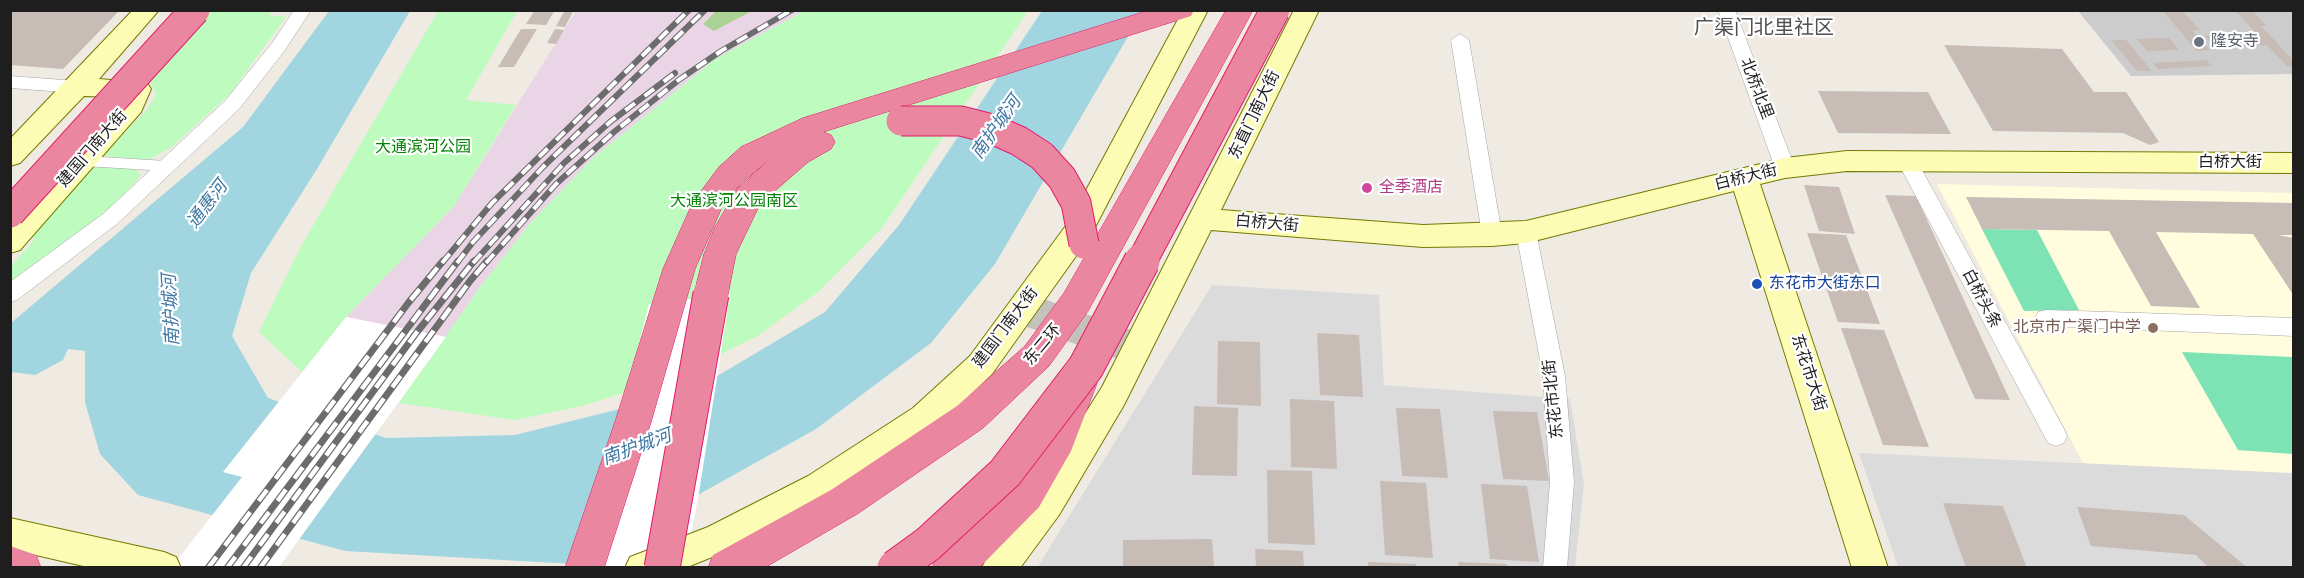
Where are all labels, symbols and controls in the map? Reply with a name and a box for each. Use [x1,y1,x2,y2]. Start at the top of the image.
district label: 广渠门北里社区 [1694,17,1834,41]
place label: 隆安寺 [2211,32,2259,52]
marker: 隆安寺 [2192,35,2206,49]
street label: 北桥北里 [1736,56,1776,122]
street label: 东直门南大街 [1225,68,1285,162]
water label: 南护城河 [968,92,1026,164]
street label: 建国门南大街 [54,106,132,192]
park label: 大通滨河公园 [375,138,471,158]
street label: 白桥大街 [2198,153,2262,173]
street label: 白桥大街 [1713,161,1779,195]
water label: 通惠河 [183,177,233,233]
place label: 全季酒店 [1379,178,1443,198]
marker: 全季酒店 [1360,181,1374,195]
park label: 大通滨河公园南区 [670,192,798,212]
street label: 白桥大街 [1234,212,1300,236]
street label: 白桥头条 [1958,266,2004,332]
water label: 南护城河 [159,273,185,347]
place label: 东花市大街东口 [1769,274,1881,294]
marker: 东花市大街东口 [1750,277,1764,291]
street label: 建国门南大街 [969,284,1043,372]
place label: 北京市广渠门中学 [2013,318,2141,338]
street label: 东二环 [1020,320,1066,370]
marker: 北京市广渠门中学 [2146,321,2160,335]
street label: 东花市大街 [1787,332,1829,414]
street label: 东花市北街 [1540,358,1568,440]
water label: 南护城河 [599,426,675,470]

